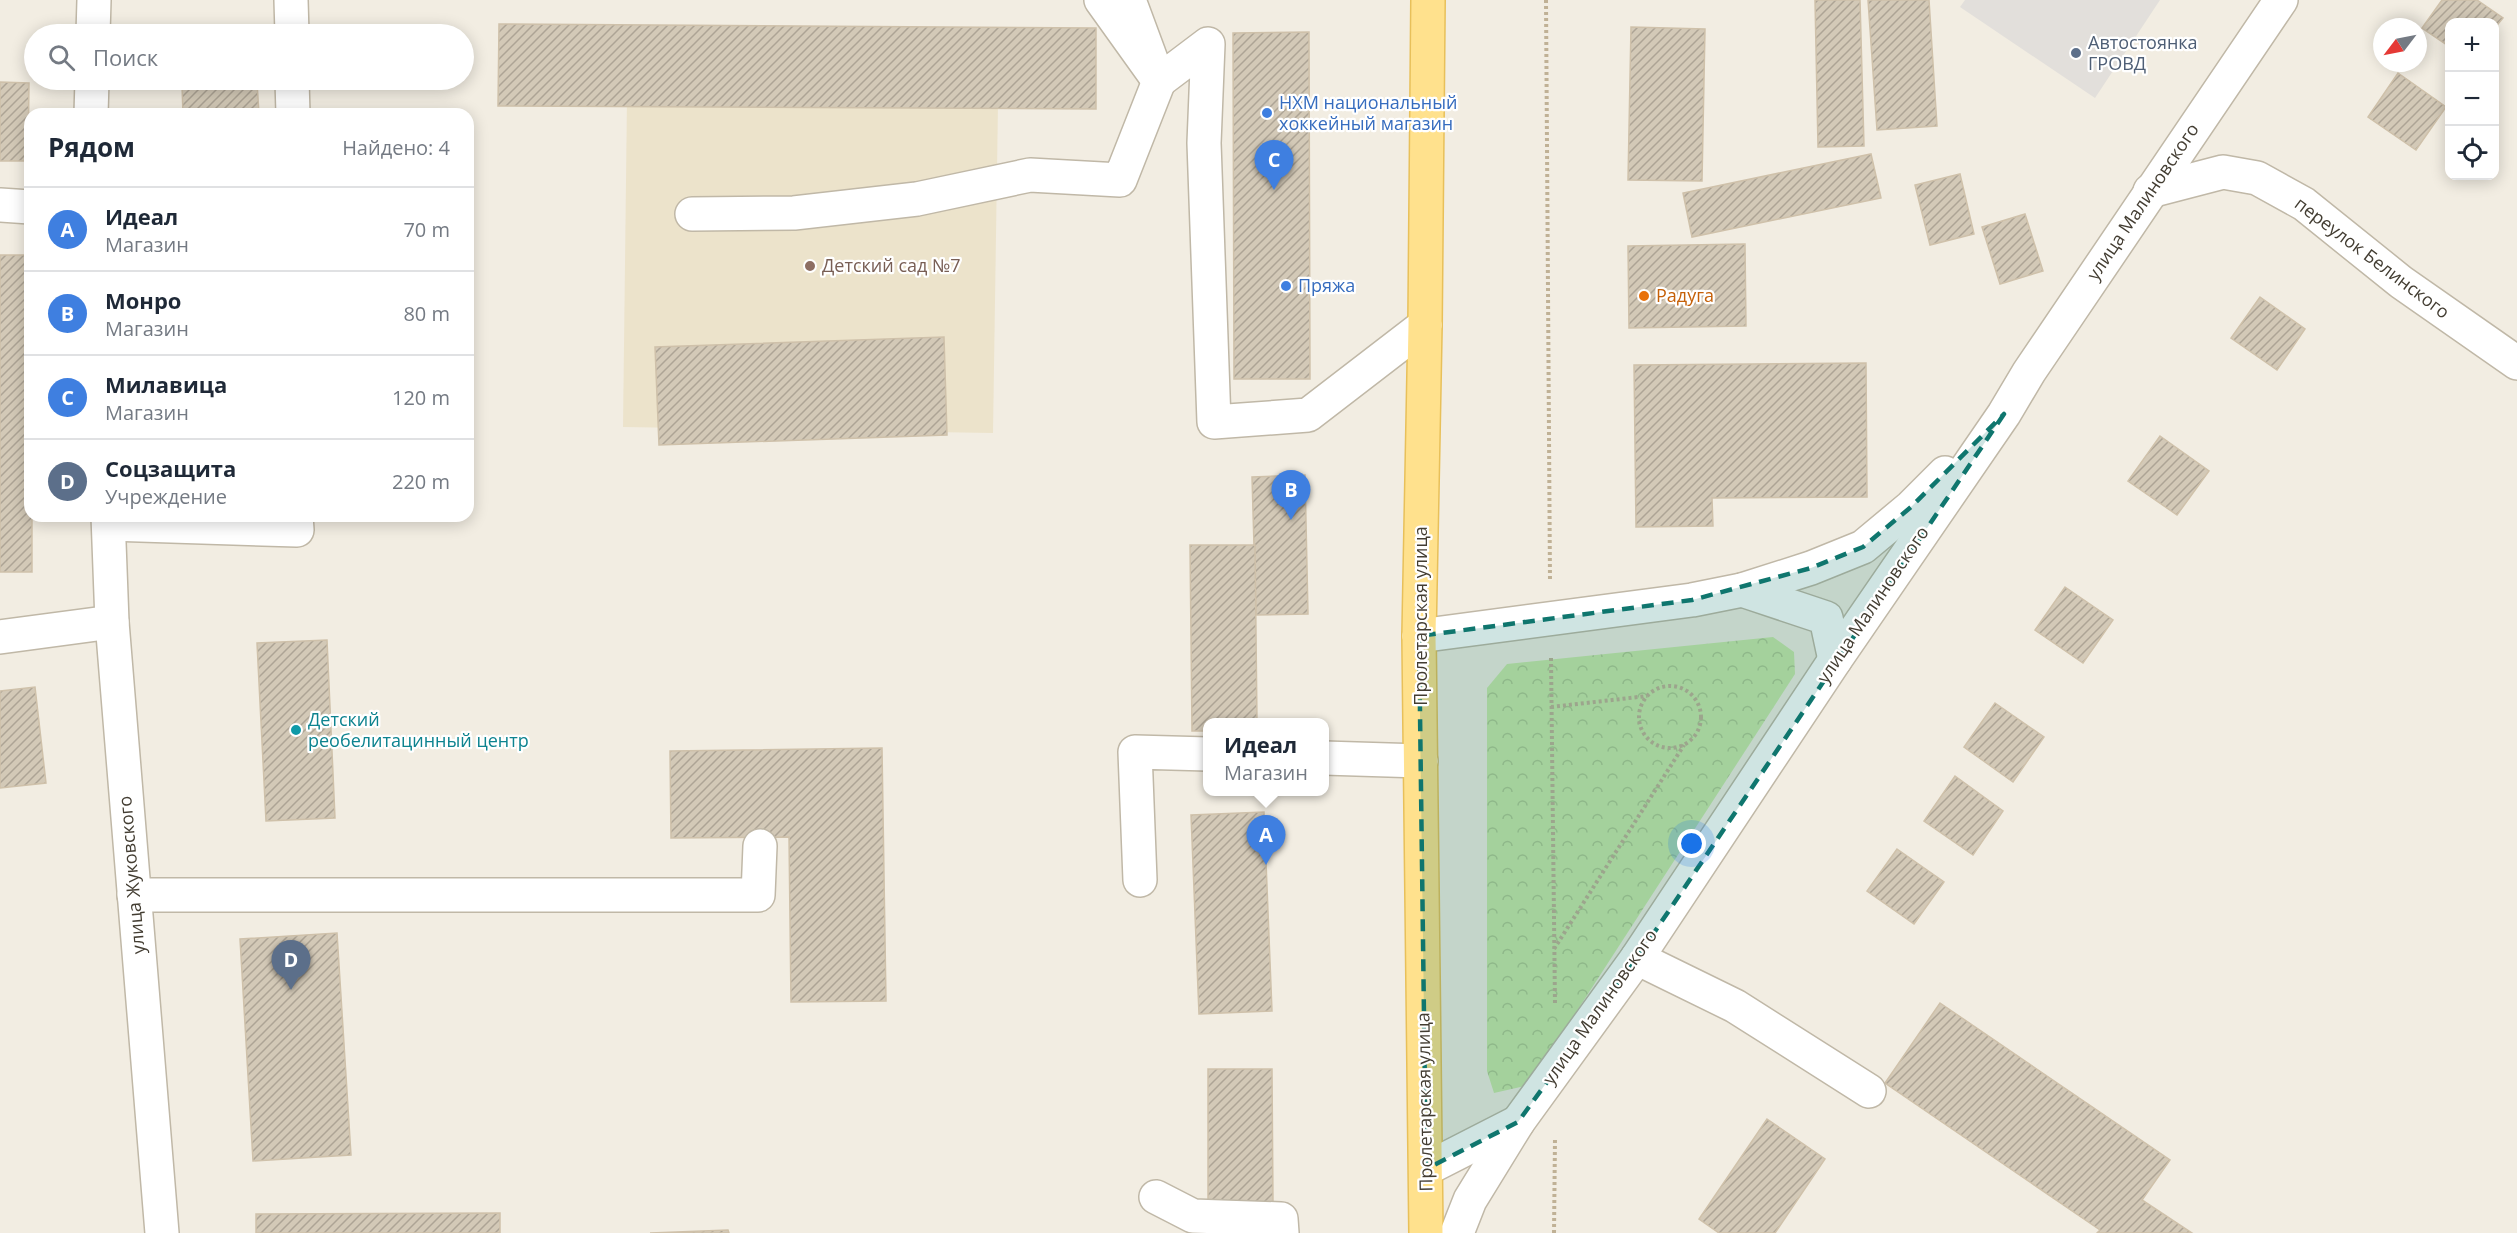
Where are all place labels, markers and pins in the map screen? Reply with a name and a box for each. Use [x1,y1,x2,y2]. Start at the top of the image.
place label: Автостоянка ГРОВД [2088,30,2198,75]
marker: Автостоянка ГРОВД [2069,46,2083,60]
place label: НХМ национальный хоккейный магазин [1279,90,1457,135]
marker: НХМ национальный хоккейный магазин [1260,106,1274,120]
pin: C [1254,140,1294,190]
place label: Детский сад №7 [822,253,961,277]
marker: Детский сад №7 [803,259,817,273]
place label: Пряжа [1298,273,1355,297]
marker: Пряжа [1279,279,1293,293]
place label: Радуга [1656,283,1714,307]
marker: Радуга [1637,289,1651,303]
pin: B [1272,470,1310,520]
place label: Детский реобелитацинный центр [308,707,529,752]
marker: Детский реобелитацинный центр [289,723,303,737]
pin: A [1246,816,1286,865]
pin: D [272,940,310,990]

